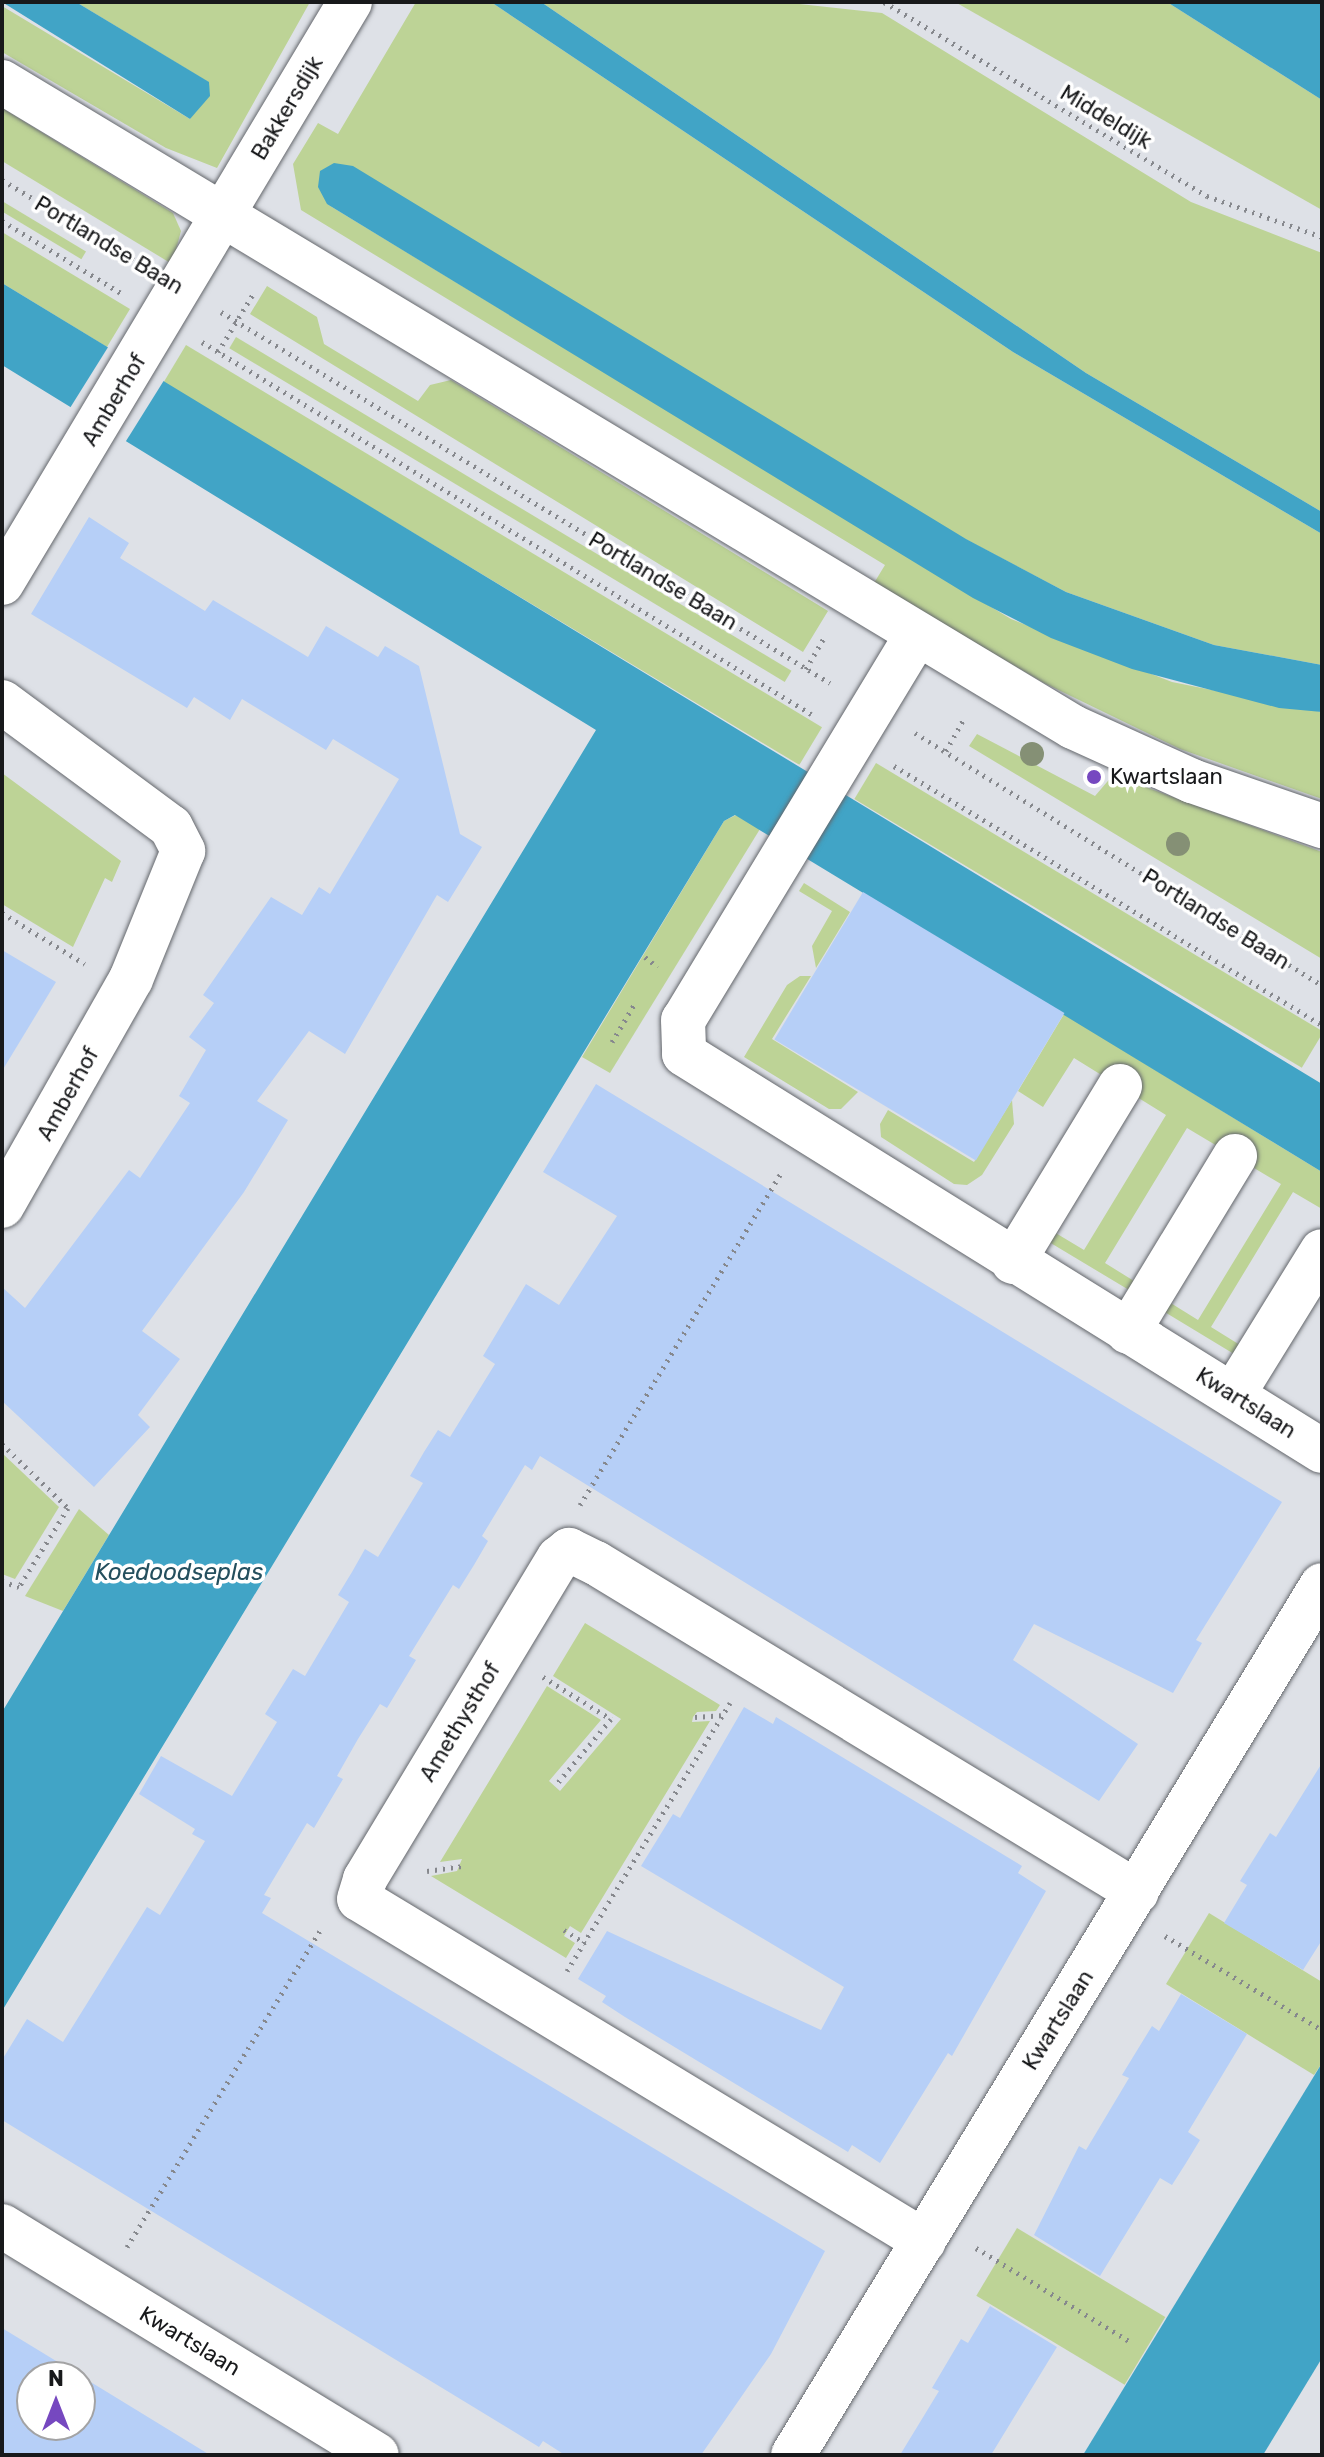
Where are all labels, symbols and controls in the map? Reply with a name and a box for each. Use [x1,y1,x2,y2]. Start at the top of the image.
street label: Bakkersdijk [246,51,328,165]
street label: Middeldijk [1055,79,1157,155]
street label: Portlandse Baan [30,190,188,300]
street label: Amberhof [76,349,152,451]
street label: Portlandse Baan [584,526,742,636]
place label: Kwartslaan [1110,764,1223,790]
marker: Kwartslaan [1085,768,1103,786]
street label: Portlandse Baan [1137,863,1295,975]
street label: Amberhof [32,1043,104,1145]
street label: Kwartslaan [1191,1362,1301,1444]
water label: Koedoodseplas [95,1559,263,1587]
street label: Amethysthof [414,1658,506,1786]
street label: Kwartslaan [1017,1965,1099,2075]
street label: Kwartslaan [135,2301,245,2381]
north arrow [16,2361,96,2441]
text: N [48,2365,64,2392]

